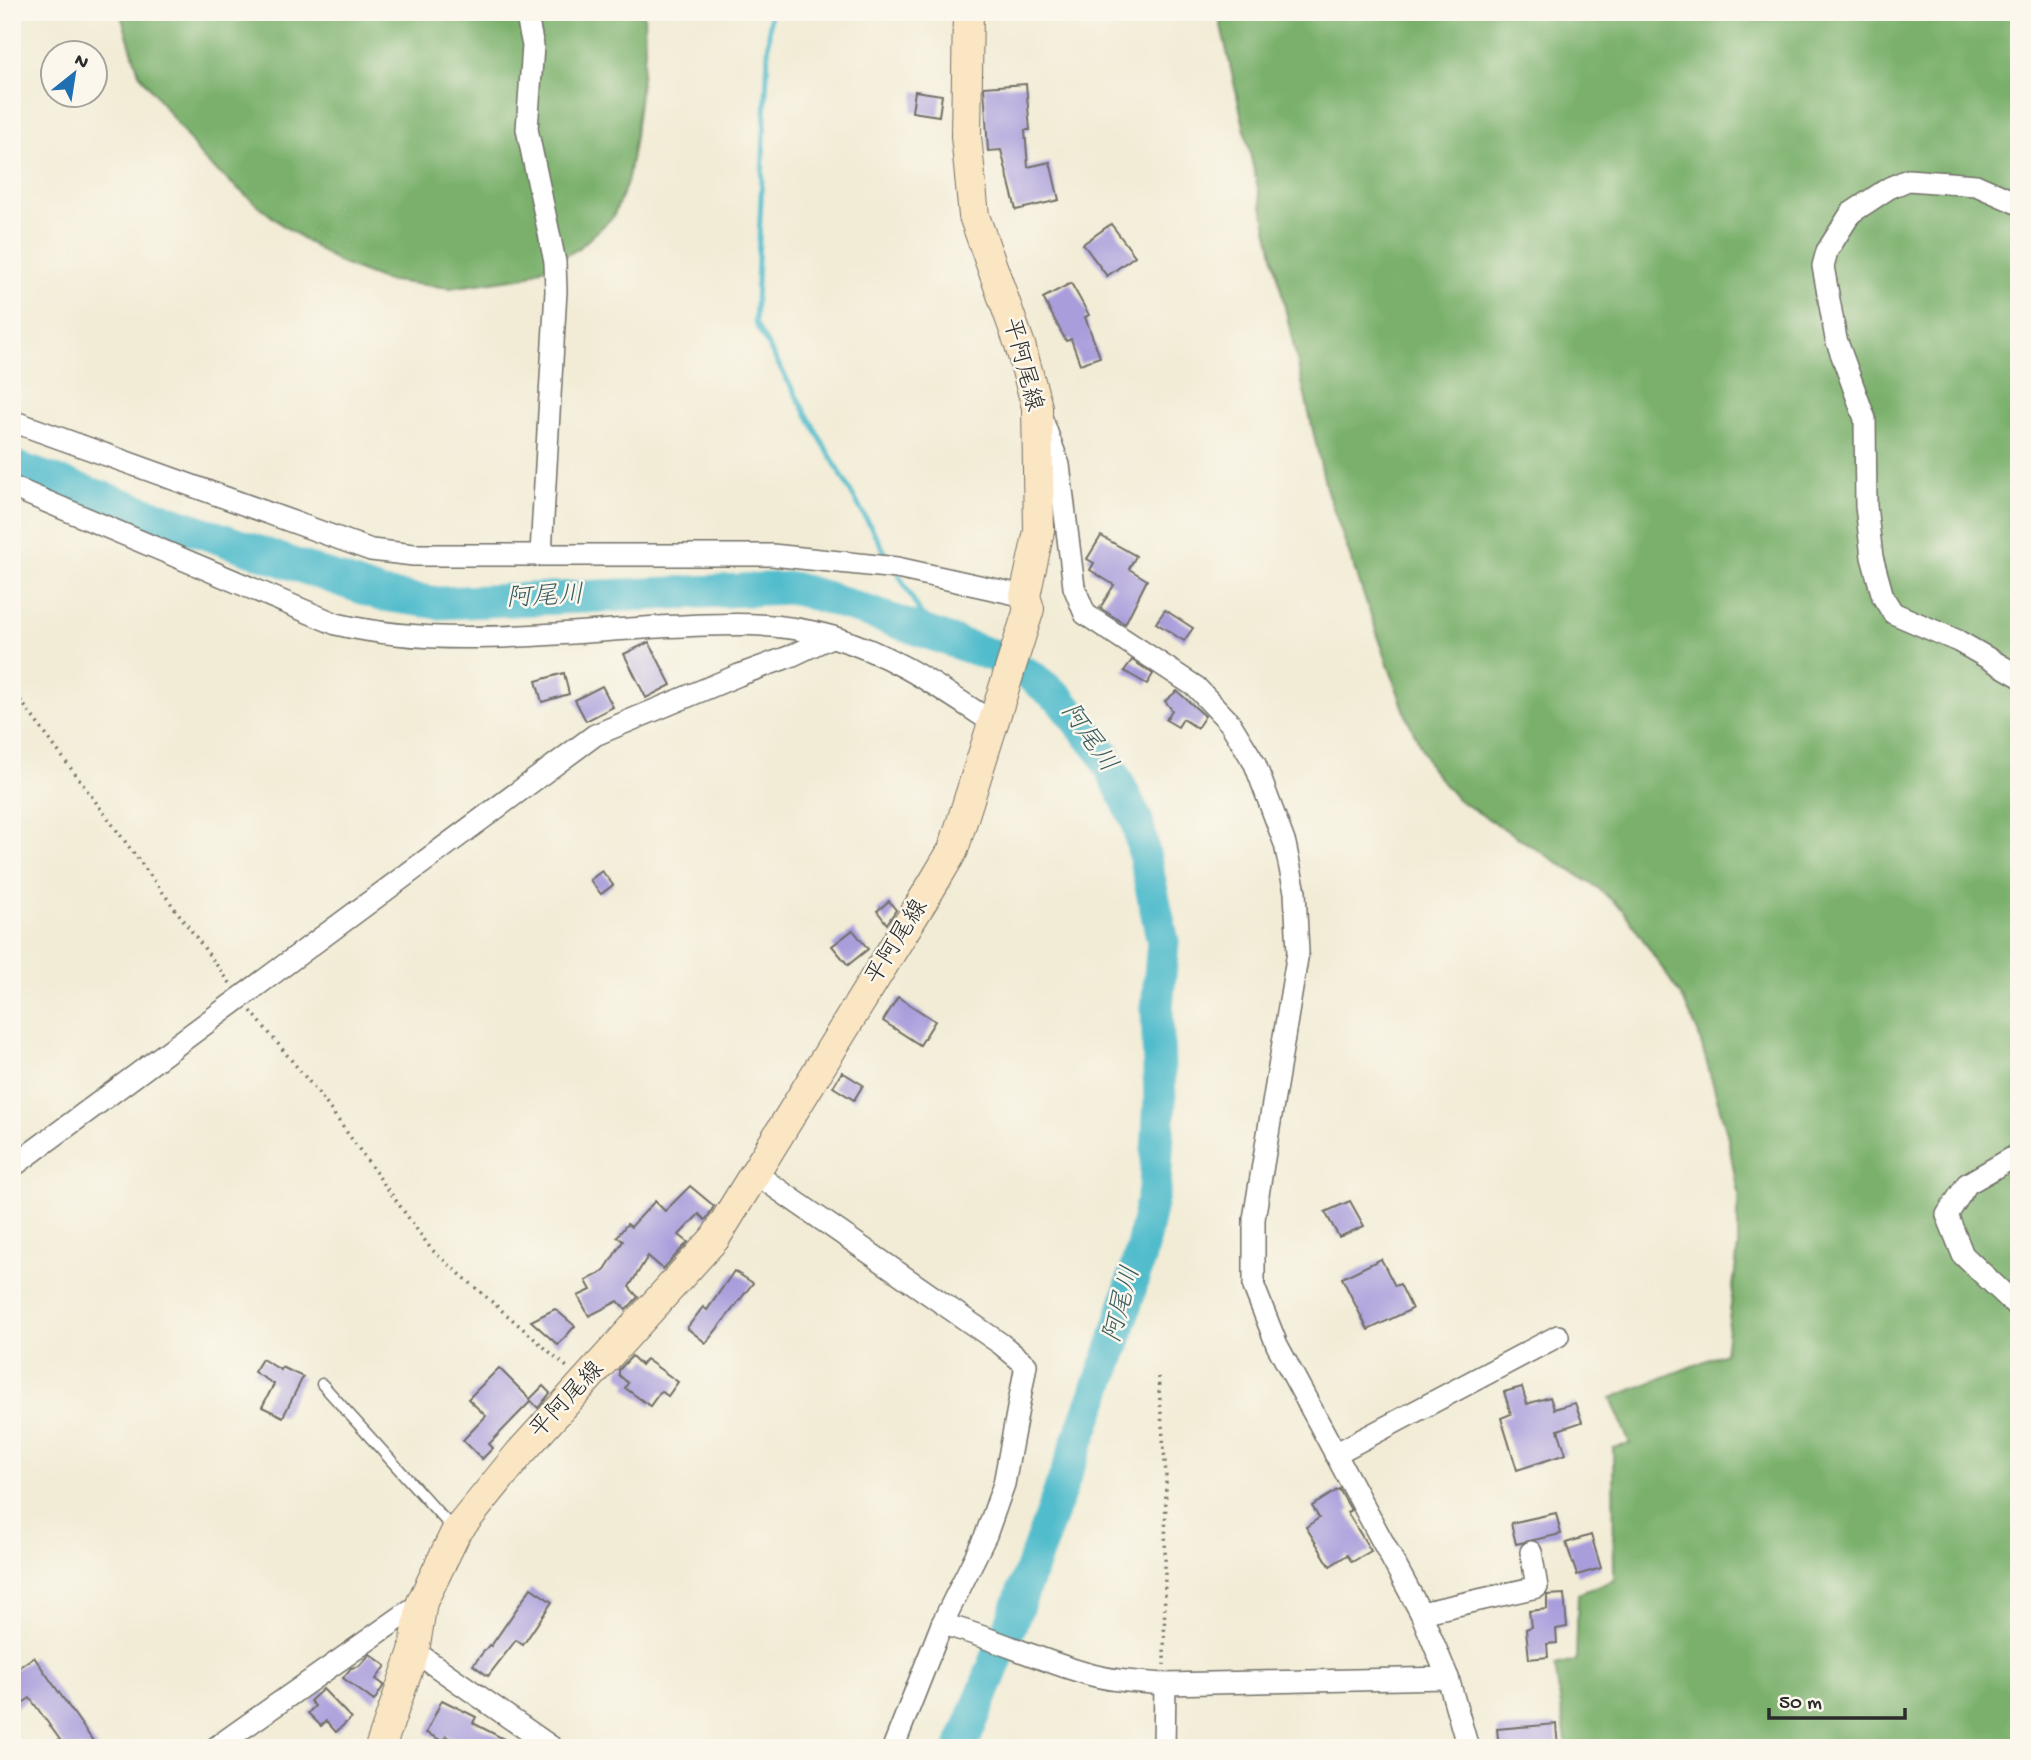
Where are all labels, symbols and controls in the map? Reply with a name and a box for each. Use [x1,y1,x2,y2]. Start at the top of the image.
north arrow [38,38,108,108]
text: N [70,49,92,75]
street label: 平阿尾線 [995,315,1048,415]
water label: 阿尾川 [505,581,585,617]
water label: 阿尾川 [1052,698,1122,780]
street label: 平阿尾線 [859,894,936,991]
water label: 阿尾川 [1099,1263,1149,1347]
street label: 平阿尾線 [524,1355,611,1446]
scale bar [1769,1676,1905,1720]
text: 50 m [1779,1692,1822,1717]

